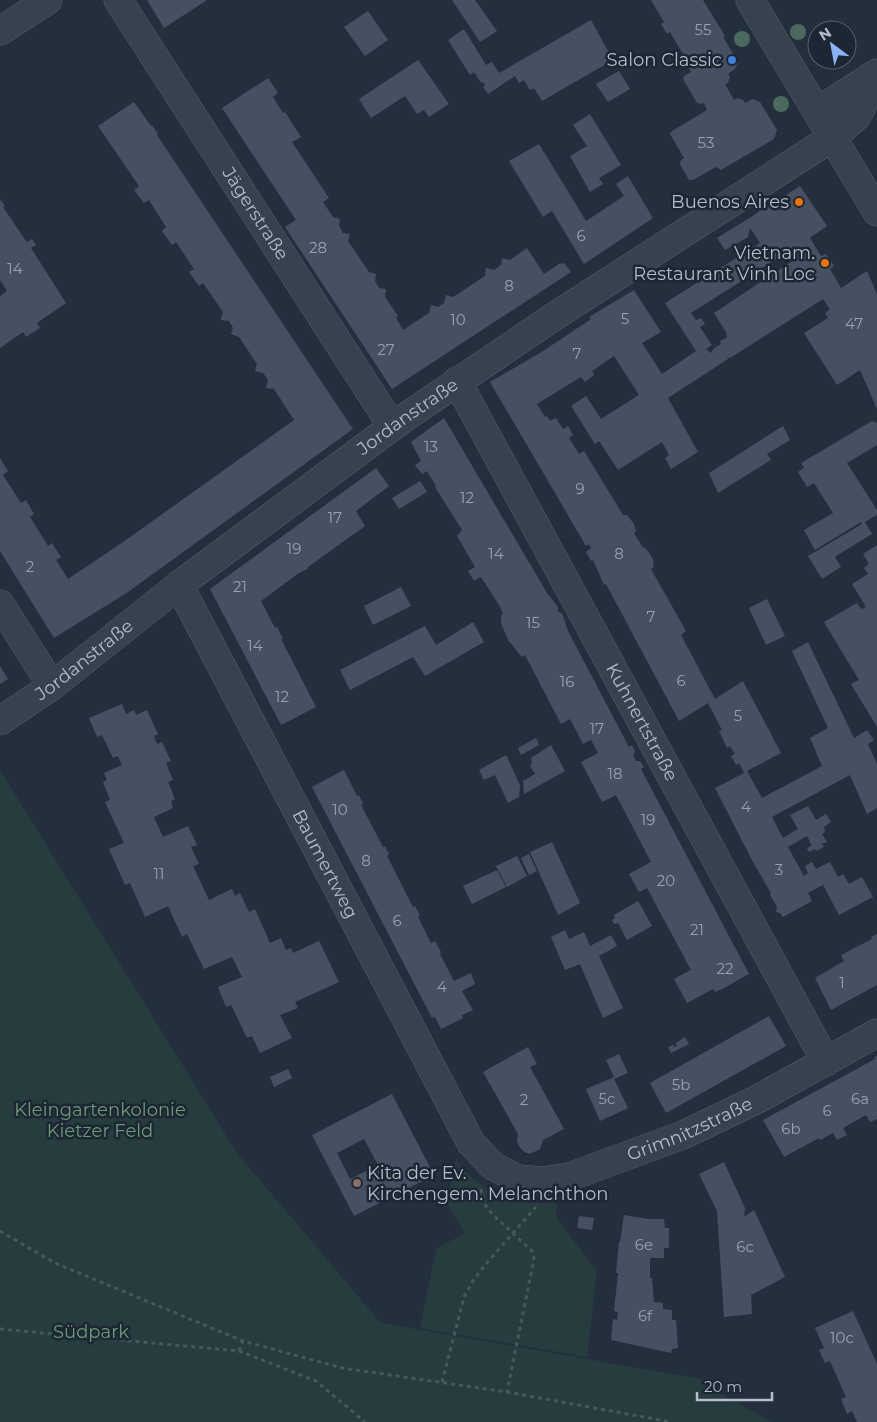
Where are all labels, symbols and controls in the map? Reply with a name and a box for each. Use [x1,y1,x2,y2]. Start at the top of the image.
house number: 55 [695,20,711,39]
north arrow [807,20,857,70]
text: N [816,23,835,45]
place label: Salon Classic [607,49,722,71]
marker: Salon Classic [726,54,738,66]
house number: 53 [698,133,714,152]
street label: Jägerstraße [217,162,293,264]
place label: Buenos Aires [671,191,789,213]
marker: Buenos Aires [793,196,805,208]
house number: 6 [576,226,586,245]
house number: 28 [309,238,327,257]
place label: Vietnam. Restaurant Vinh Loc [633,242,815,285]
marker: Vietnam. Restaurant Vinh Loc [819,257,831,269]
house number: 14 [7,259,23,278]
house number: 8 [504,276,514,295]
house number: 5 [621,309,629,328]
house number: 10 [450,310,466,329]
house number: 47 [845,314,863,333]
house number: 27 [377,340,395,359]
house number: 7 [573,344,582,363]
street label: Jordanstraße [352,374,463,460]
house number: 13 [424,437,438,456]
house number: 9 [575,479,585,498]
house number: 12 [460,488,474,507]
house number: 17 [328,508,342,527]
house number: 19 [287,539,301,558]
house number: 14 [488,544,504,563]
house number: 8 [614,544,624,563]
house number: 2 [26,557,34,576]
house number: 21 [233,577,247,596]
house number: 7 [647,607,656,626]
house number: 15 [526,613,540,632]
street label: Jordanstraße [30,615,138,706]
house number: 14 [247,636,263,655]
street label: Kuhnertstraße [601,659,683,785]
house number: 6 [676,671,686,690]
house number: 16 [560,672,574,691]
house number: 12 [275,687,289,706]
house number: 5 [734,706,742,725]
house number: 17 [590,719,604,738]
house number: 18 [608,764,623,783]
house number: 4 [741,797,751,816]
house number: 10 [332,800,348,819]
street label: Baumertweg [288,806,363,922]
house number: 19 [641,810,655,829]
house number: 8 [361,851,371,870]
house number: 3 [775,860,783,879]
house number: 11 [154,864,164,883]
house number: 20 [657,871,675,890]
house number: 6 [392,911,402,930]
house number: 21 [690,920,704,939]
house number: 22 [716,959,734,978]
house number: 1 [839,973,845,992]
house number: 4 [437,977,447,996]
house number: 5b [672,1075,690,1094]
house number: 5c [599,1089,615,1108]
house number: 6a [851,1089,869,1108]
house number: 2 [520,1090,528,1109]
street label: Grimnitzstraße [624,1092,756,1166]
park label: Kleingartenkolonie Kietzer Feld [14,1099,186,1142]
house number: 6 [822,1101,832,1120]
house number: 6b [781,1119,801,1138]
place label: Kita der Ev. Kirchengem. Melanchthon [367,1162,608,1205]
marker: Kita der Ev. Kirchengem. Melanchthon [351,1177,363,1189]
house number: 6e [635,1235,653,1254]
house number: 6c [736,1237,754,1256]
house number: 6f [638,1306,653,1325]
park label: Südpark [53,1321,129,1343]
house number: 10c [830,1328,854,1347]
scale bar [697,1370,772,1402]
text: 20 m [704,1377,742,1396]

